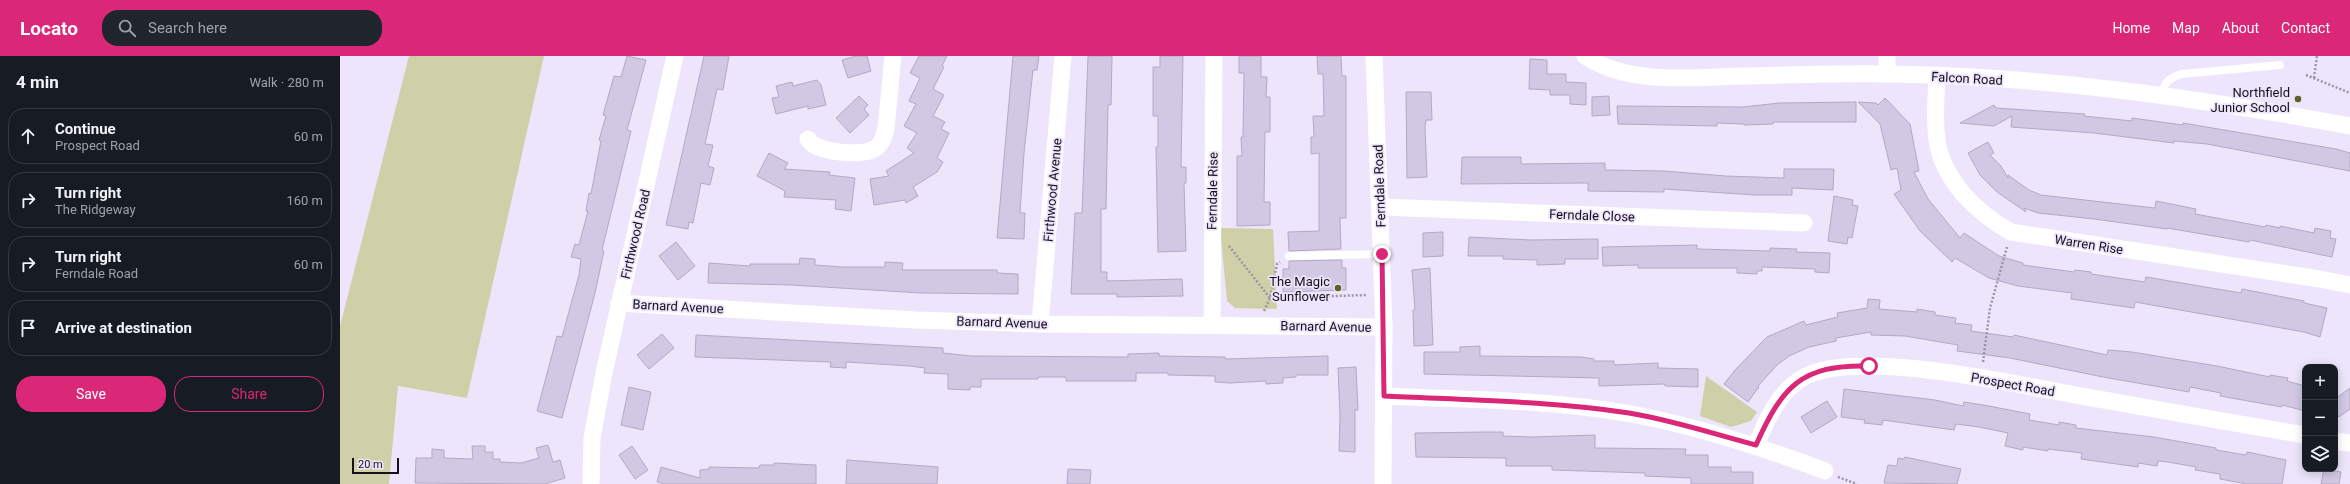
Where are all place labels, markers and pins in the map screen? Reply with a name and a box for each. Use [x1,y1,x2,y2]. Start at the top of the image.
place label: Northfield Junior School [2211,85,2290,115]
marker: Northfield Junior School [2293,94,2303,104]
place label: The Magic Sunflower [1269,274,1331,304]
marker: The Magic Sunflower [1333,283,1343,293]

